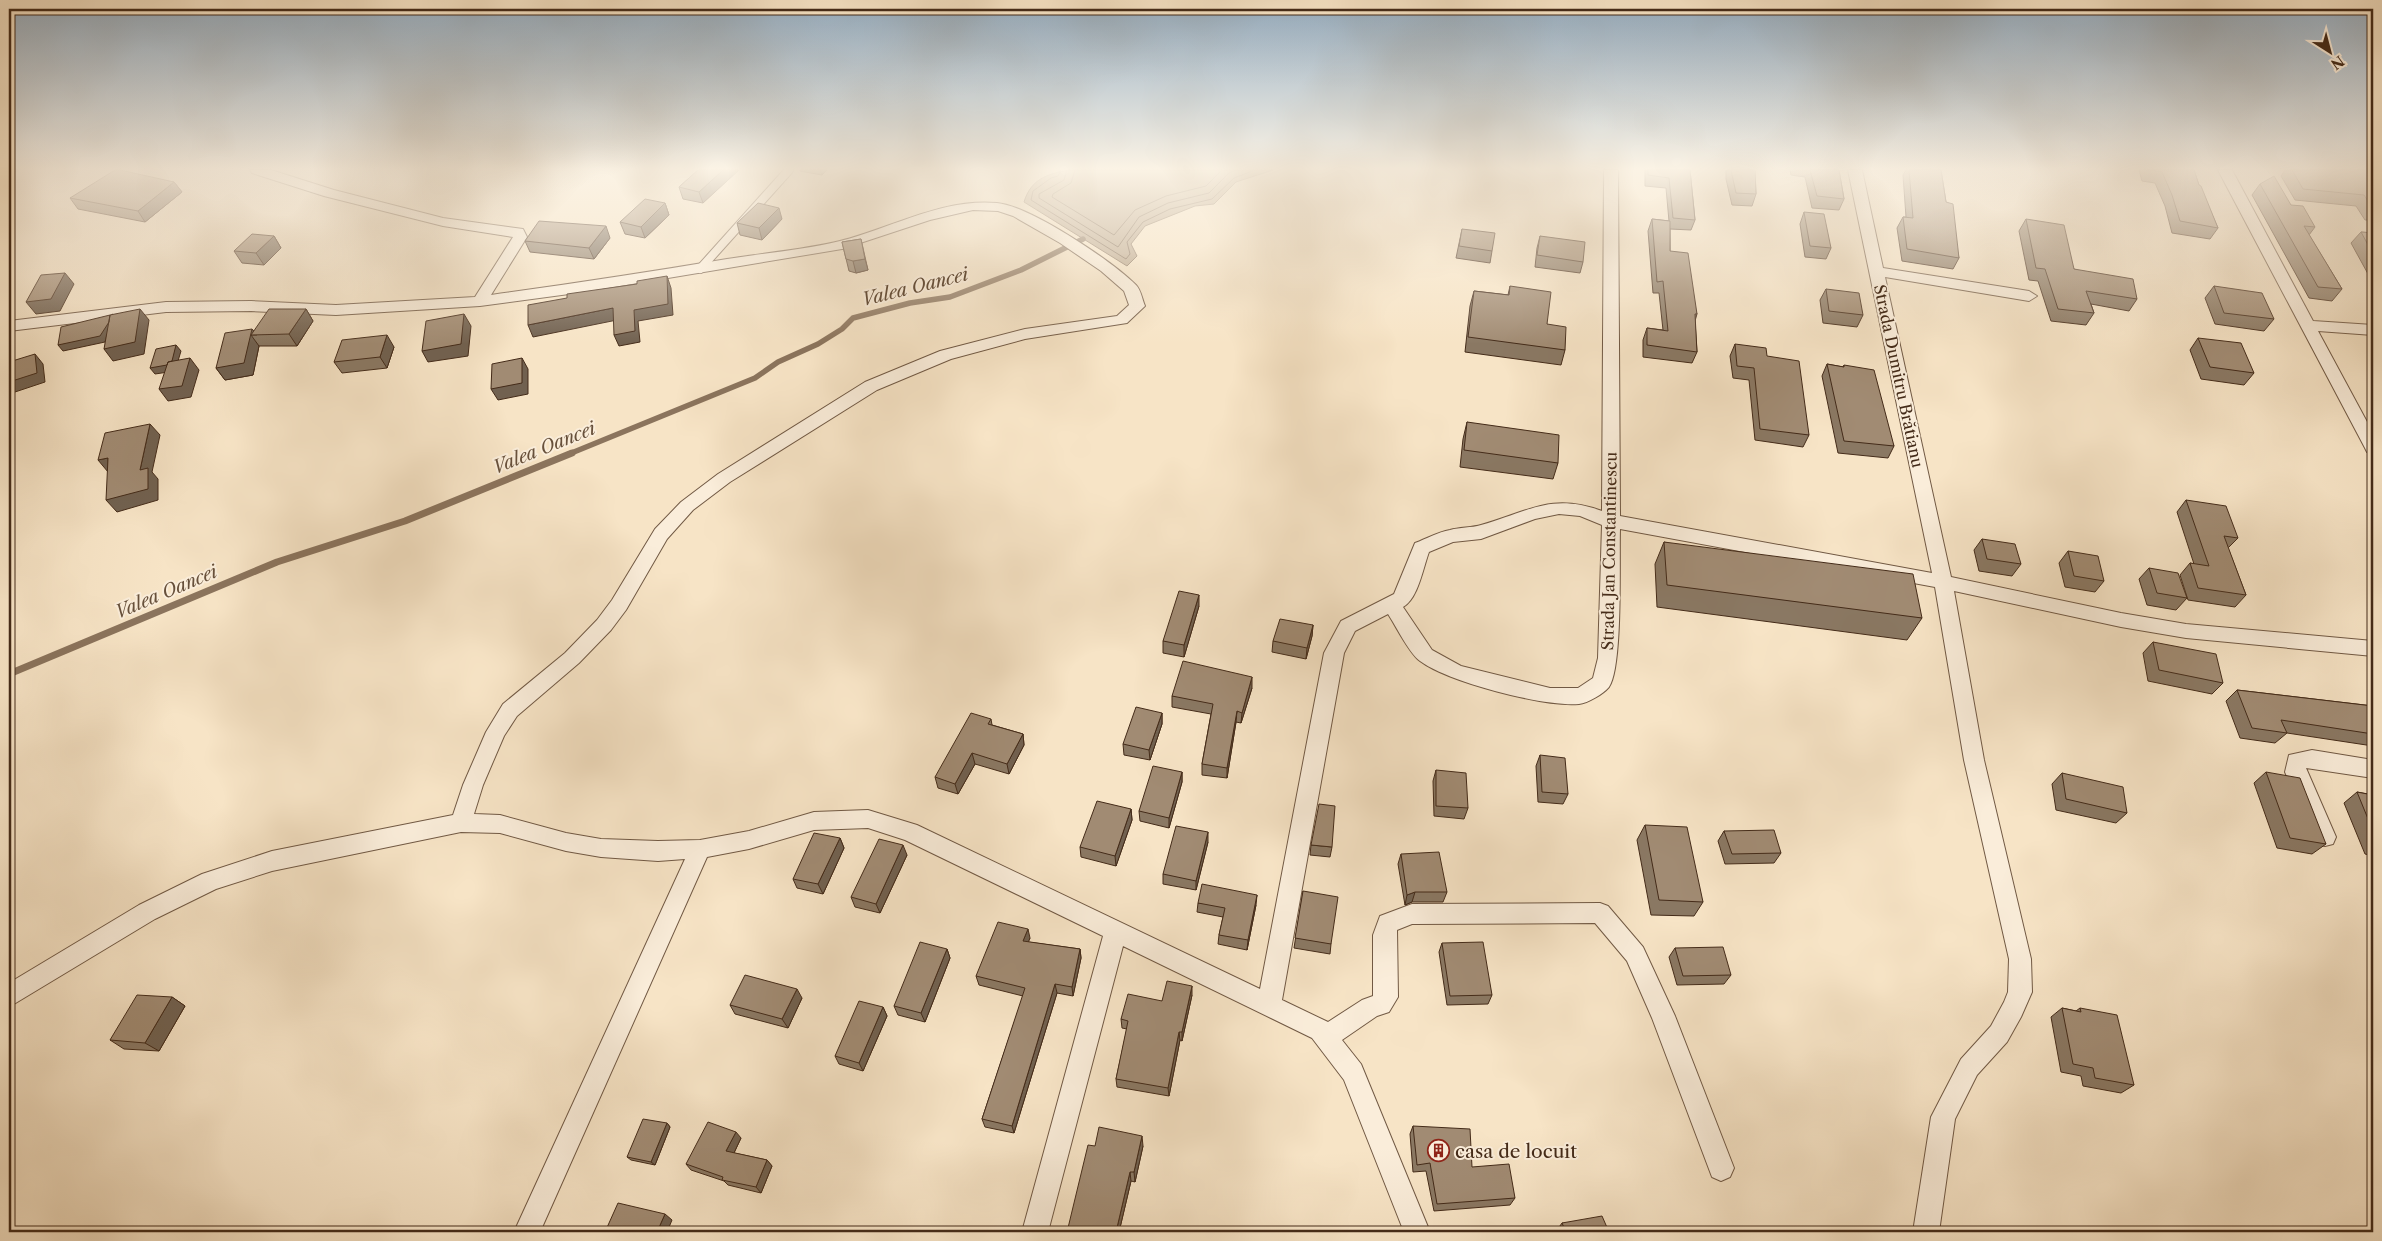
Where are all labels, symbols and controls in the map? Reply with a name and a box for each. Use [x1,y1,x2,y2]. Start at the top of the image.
north arrow [2304,28,2354,78]
text: N [2327,52,2348,73]
water label: Valea Oancei [859,263,972,311]
street label: Strada Dumitru Brătianu [1870,283,1928,470]
water label: Valea Oancei [489,417,600,479]
street label: Strada Jan Constantinescu [1597,451,1621,650]
water label: Valea Oancei [112,560,222,623]
building icon: casa de locuit [1427,1139,1451,1163]
place label: casa de locuit [1455,1140,1577,1163]

